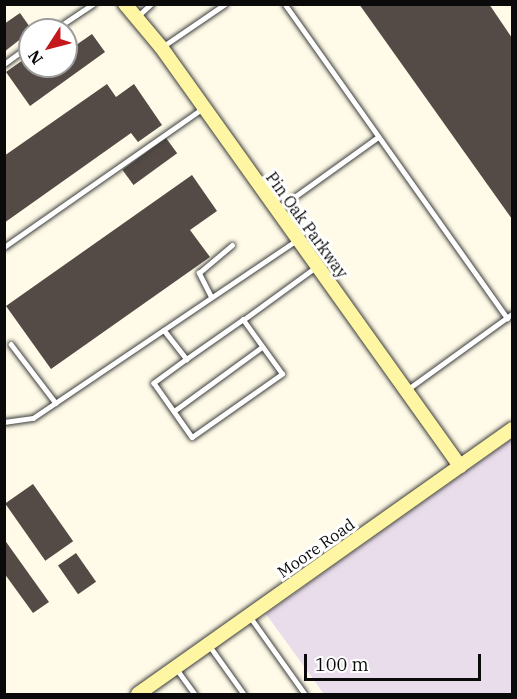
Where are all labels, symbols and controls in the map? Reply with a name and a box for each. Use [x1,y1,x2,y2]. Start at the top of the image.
north arrow [18,18,78,78]
text: N [23,46,47,68]
street label: Pin Oak Parkway [262,168,352,282]
street label: Moore Road [274,514,358,582]
scale bar [307,642,484,680]
text: 100 m [315,653,369,676]

